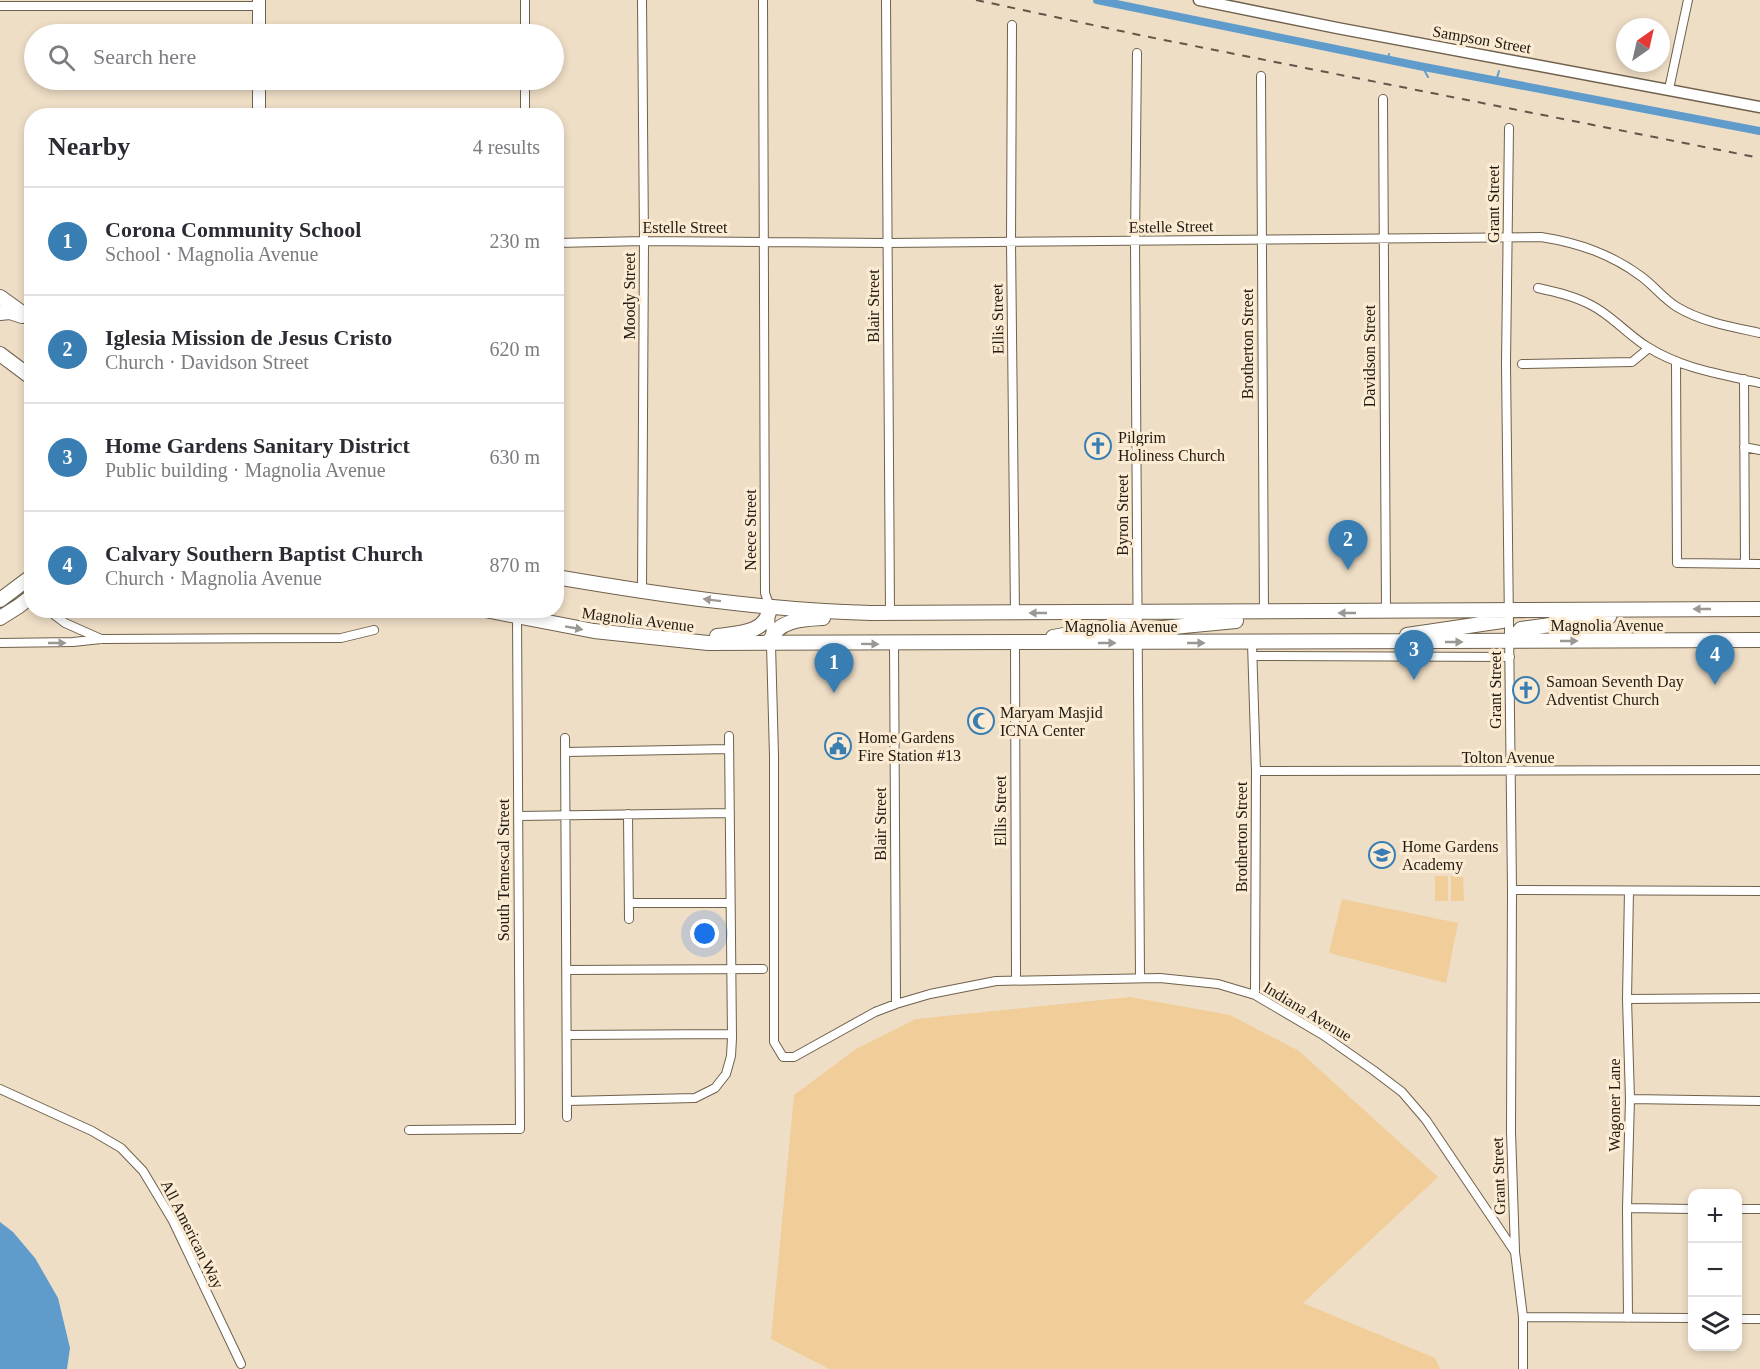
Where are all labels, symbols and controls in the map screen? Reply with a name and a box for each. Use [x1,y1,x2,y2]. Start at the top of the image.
north arrow [1616,18,1670,72]
street label: Sampson Street [1431,22,1533,58]
search box [24,24,564,90]
icon: search [45,41,78,74]
text: Search here [93,44,196,69]
text: Nearby [48,132,130,161]
text: 4 results [473,136,540,158]
street label: Grant Street [1485,165,1502,243]
text: Corona Community School [105,217,361,242]
street label: Estelle Street [1128,217,1214,236]
street label: Estelle Street [643,219,728,236]
text: 1 [63,230,73,252]
text: 230 m [489,230,540,252]
text: School · Magnolia Avenue [105,243,318,265]
street label: Moody Street [621,252,639,340]
street label: Blair Street [865,269,882,343]
street label: Ellis Street [988,283,1007,354]
street label: Brotherton Street [1239,288,1256,399]
street label: Davidson Street [1361,304,1378,407]
text: Iglesia Mission de Jesus Cristo [105,325,392,350]
text: 2 [63,338,73,360]
text: 620 m [489,338,540,360]
text: Church · Davidson Street [105,351,309,373]
place label: Pilgrim Holiness Church [1118,429,1225,464]
church icon: Pilgrim Holiness Church [1083,431,1113,461]
text: Home Gardens Sanitary District [105,433,410,458]
text: 3 [63,446,73,468]
text: 630 m [489,446,540,468]
text: Public building · Magnolia Avenue [105,459,386,481]
street label: Byron Street [1114,474,1132,556]
street label: Neece Street [742,489,759,571]
pin: 2 [1328,520,1368,570]
text: Calvary Southern Baptist Church [105,541,423,566]
text: 4 [63,554,73,576]
text: 870 m [489,554,540,576]
text: Church · Magnolia Avenue [105,567,322,589]
one-way arrow [702,596,721,605]
street label: Magnolia Avenue [581,604,695,636]
one-way arrow [1692,605,1711,614]
one-way arrow [1028,608,1047,618]
one-way arrow [1337,608,1356,617]
street label: Magnolia Avenue [1550,617,1664,635]
street label: Magnolia Avenue [1064,618,1178,636]
one-way arrow [564,624,583,633]
pin: 3 [1394,630,1434,680]
one-way arrow [1559,636,1578,646]
pin: 4 [1696,636,1734,685]
one-way arrow [1445,637,1464,647]
one-way arrow [48,638,67,647]
one-way arrow [1098,638,1117,648]
one-way arrow [1187,638,1206,648]
one-way arrow [861,639,880,648]
pin: 1 [814,644,854,693]
street label: Grant Street [1487,651,1504,729]
place label: Samoan Seventh Day Adventist Church [1546,673,1684,708]
church icon: Samoan Seventh Day Adventist Church [1511,675,1541,705]
place label: Maryam Masjid ICNA Center [1000,704,1103,739]
mosque icon: Maryam Masjid ICNA Center [966,706,996,736]
place label: Home Gardens Fire Station #13 [858,729,961,764]
public building icon: Home Gardens Fire Station #13 [823,731,853,761]
street label: Tolton Avenue [1461,749,1555,766]
street label: Ellis Street [992,775,1009,846]
street label: Brotherton Street [1233,781,1250,892]
street label: Blair Street [872,787,889,861]
street label: South Temescal Street [495,798,512,941]
place label: Home Gardens Academy [1402,838,1498,874]
school or university icon: Home Gardens Academy [1367,840,1397,870]
your location [690,919,719,948]
street label: Indiana Avenue [1261,978,1355,1044]
street label: Wagoner Lane [1606,1058,1624,1152]
street label: Grant Street [1489,1136,1508,1215]
street label: All American Way [157,1177,227,1292]
map controls [1688,1189,1742,1351]
button: + [1688,1189,1742,1243]
button: − [1688,1243,1742,1297]
button: layers [1688,1297,1742,1351]

